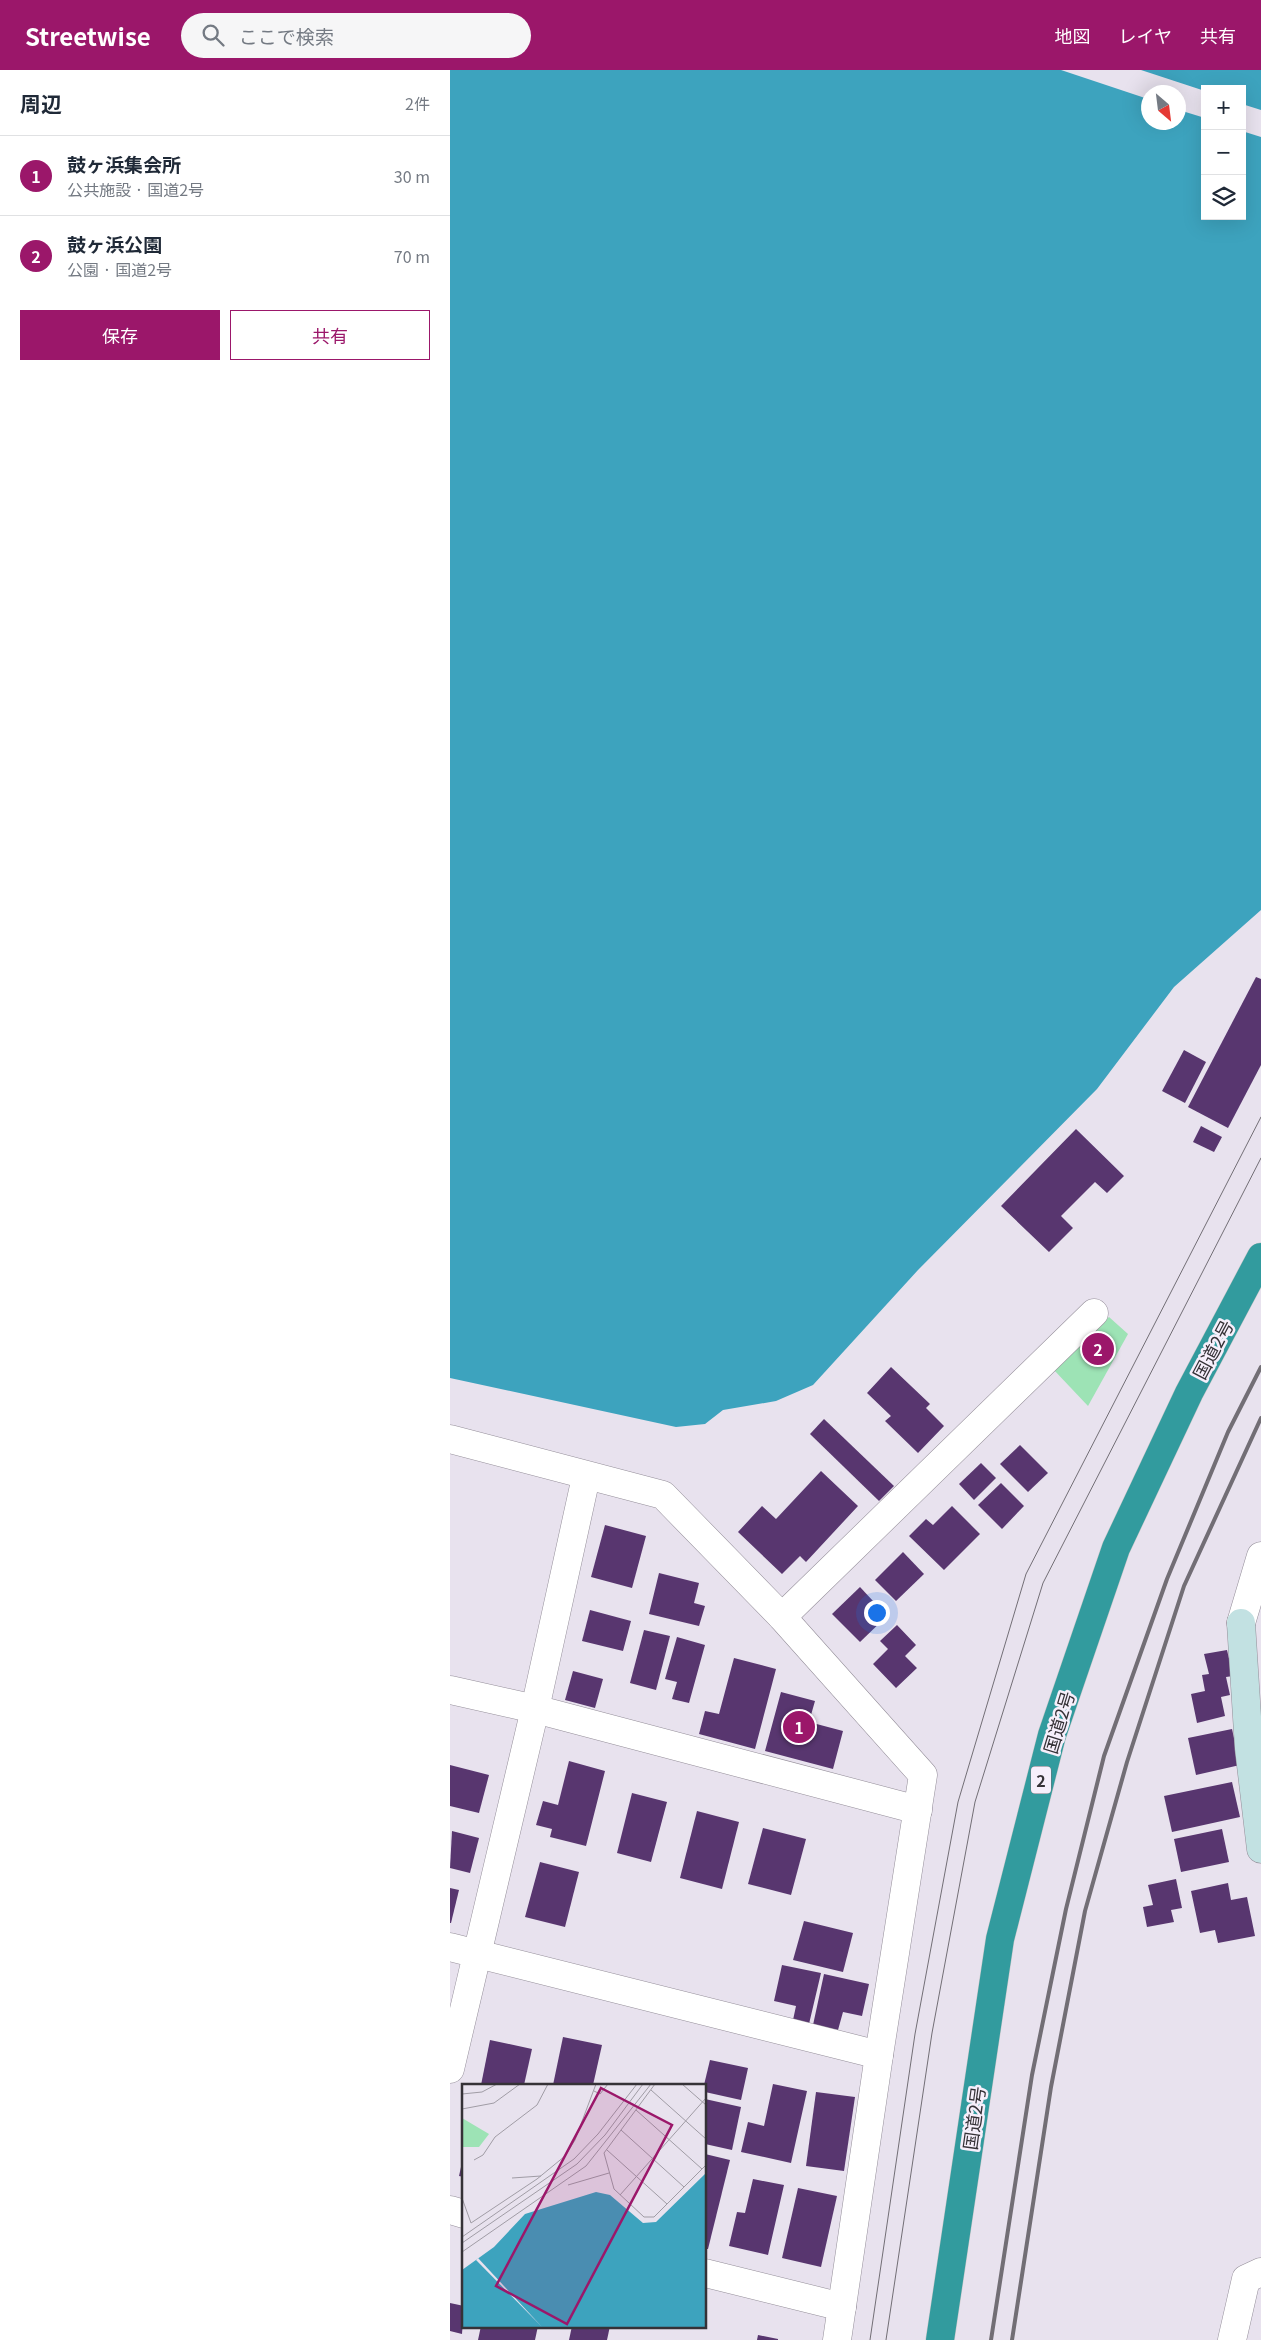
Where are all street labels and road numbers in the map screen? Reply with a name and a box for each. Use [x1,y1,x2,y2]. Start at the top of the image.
street label: 国道2号 [1185,1315,1239,1383]
street label: 国道2号 [1036,1688,1080,1756]
road number: 2 [1031,1766,1051,1794]
street label: 国道2号 [956,2085,990,2151]

